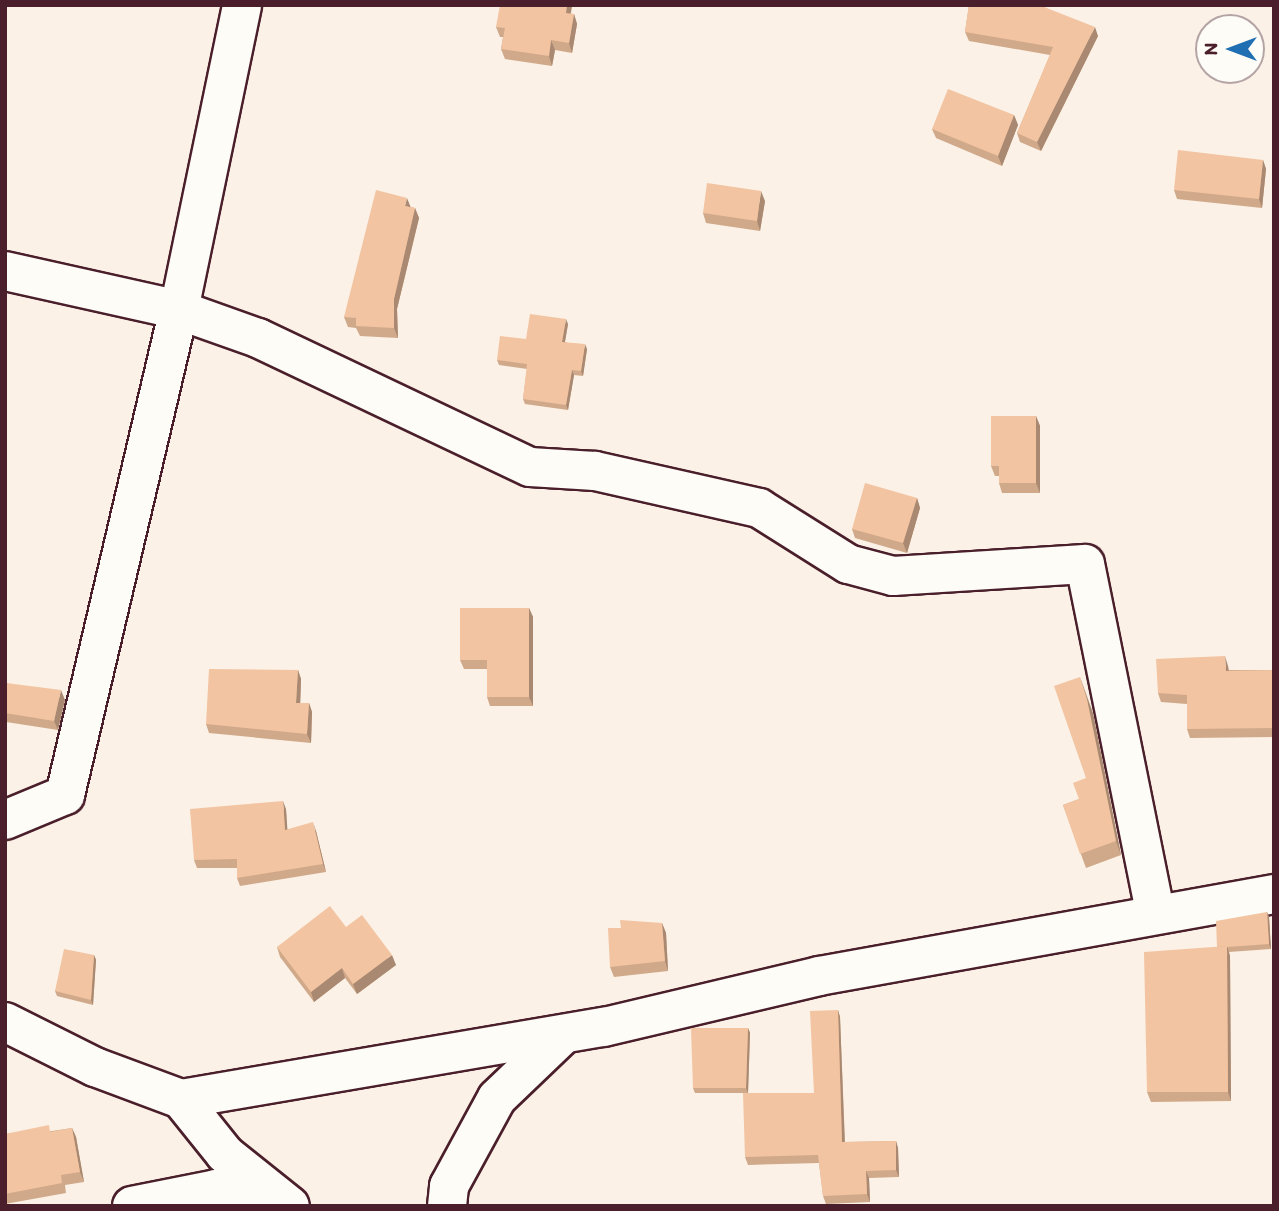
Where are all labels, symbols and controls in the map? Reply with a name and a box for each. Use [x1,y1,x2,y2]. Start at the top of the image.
north arrow [1195,14,1265,84]
text: N [1199,43,1222,55]

